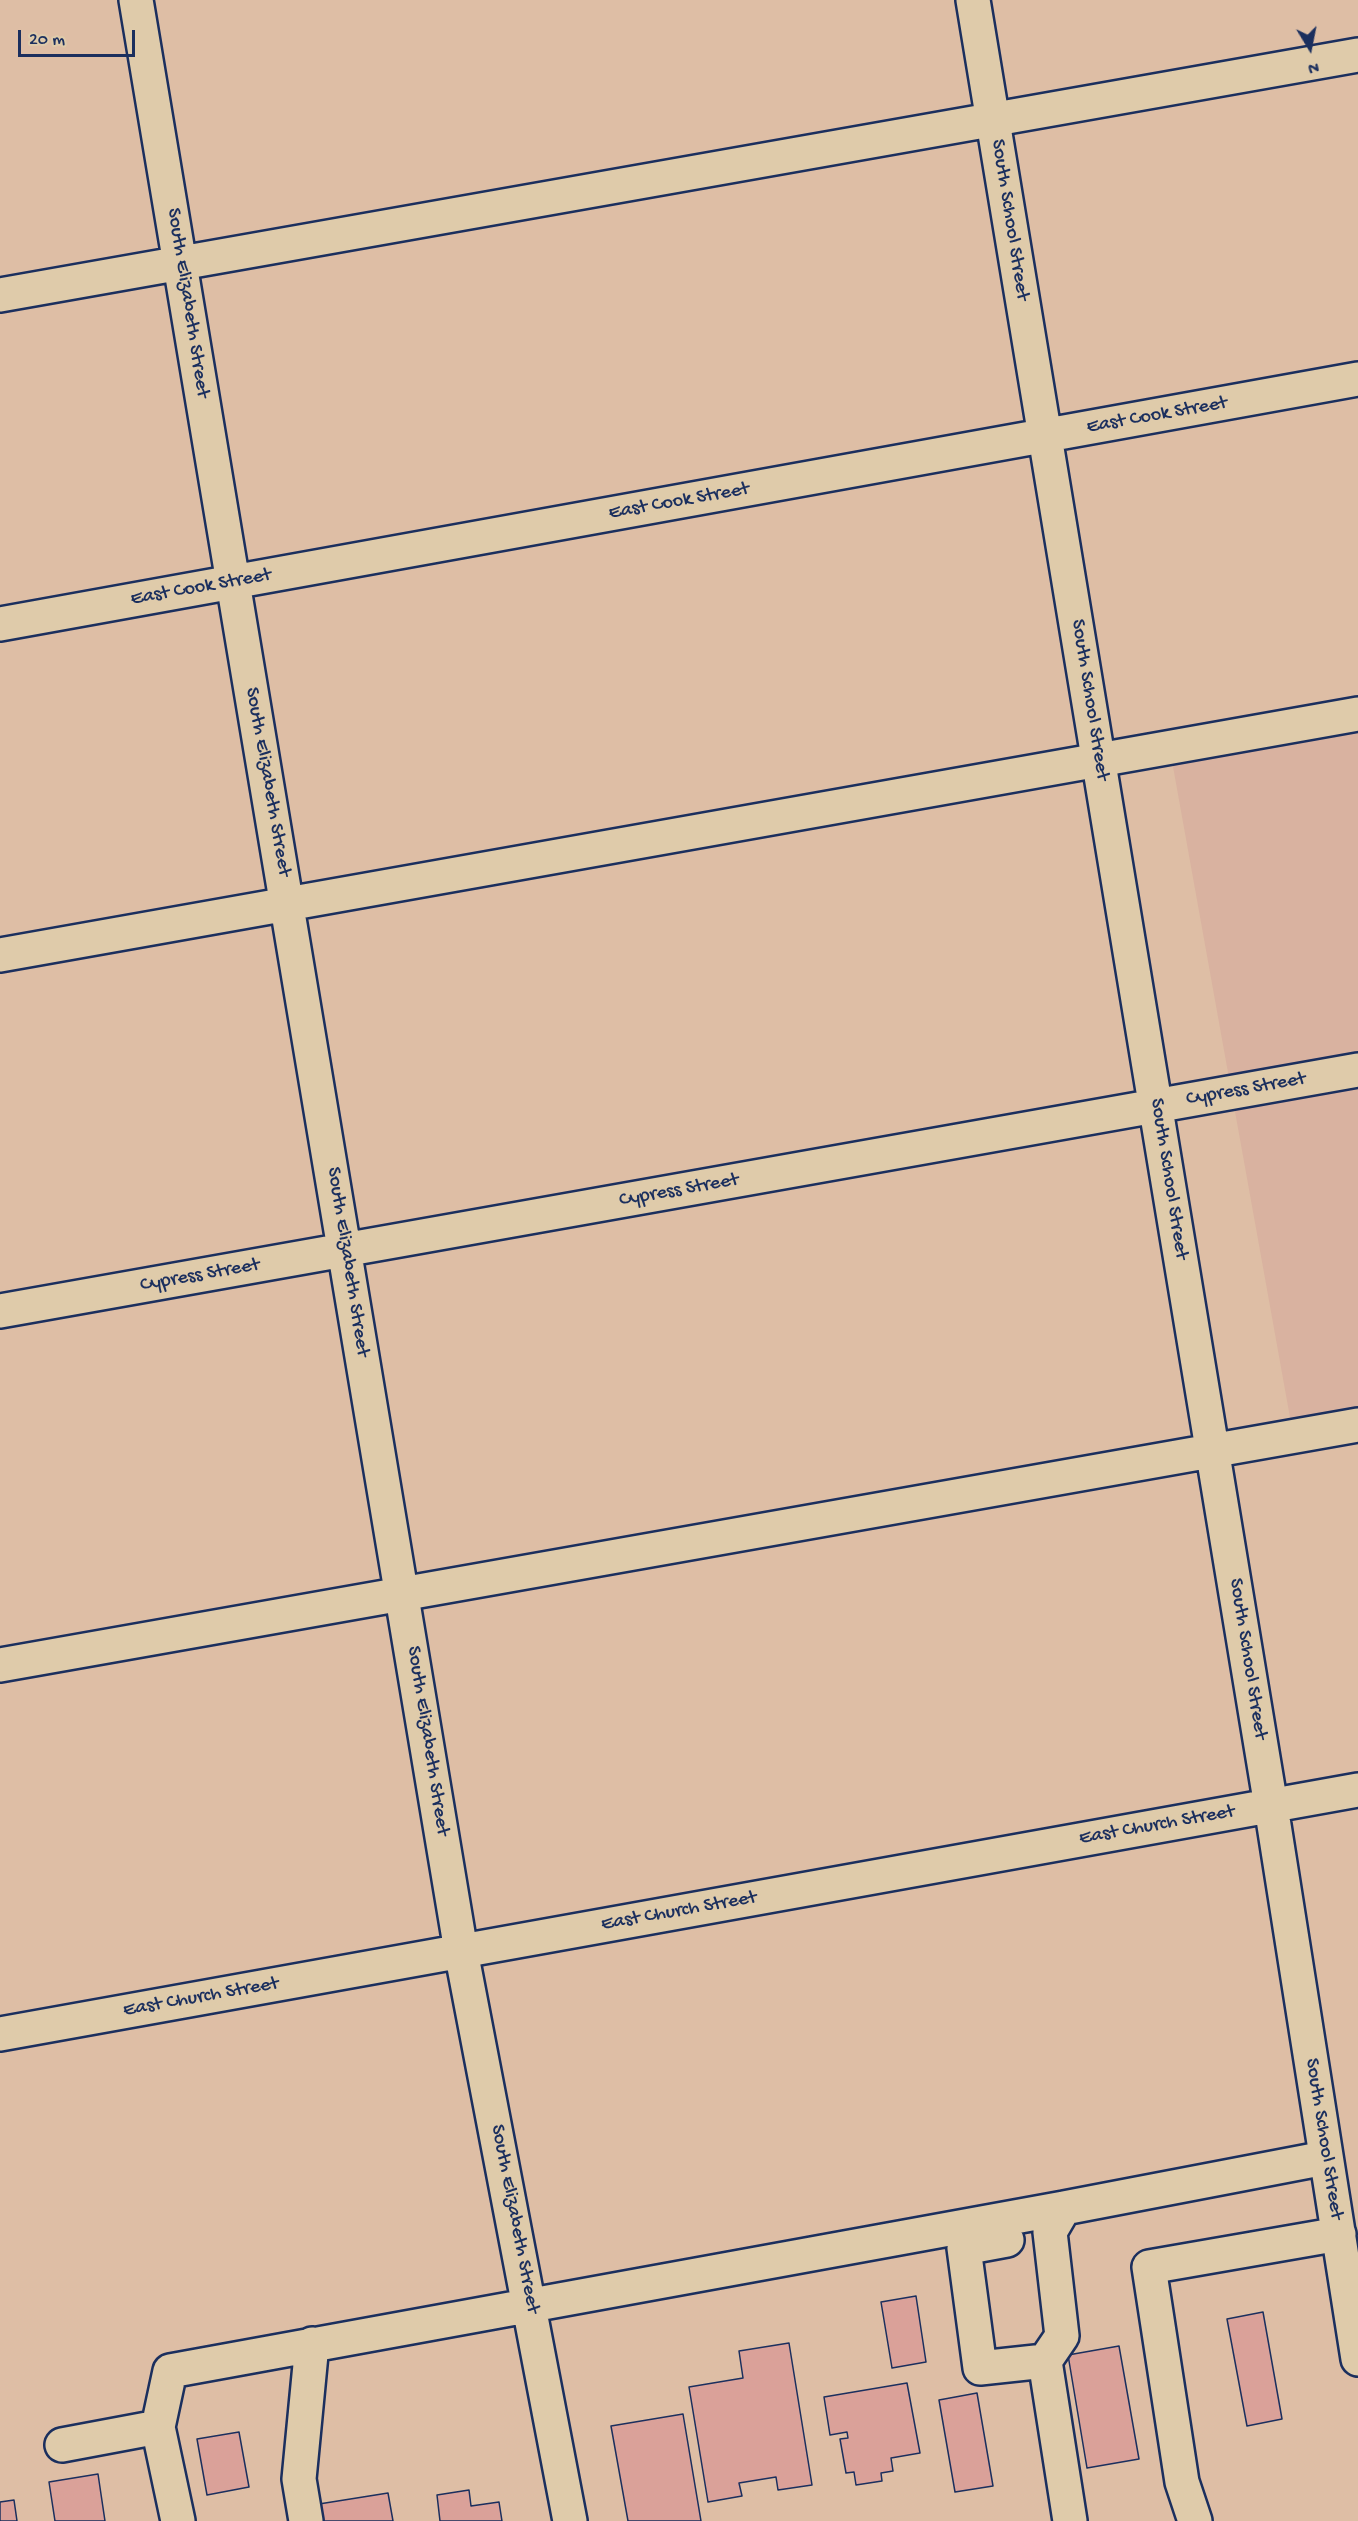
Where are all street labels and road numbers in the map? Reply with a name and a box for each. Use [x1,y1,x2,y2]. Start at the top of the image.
street label: South School Street [984,138,1034,302]
street label: South Elizabeth Street [160,206,214,400]
street label: East Cook Street [1085,392,1229,440]
street label: East Cook Street [607,478,751,526]
street label: East Cook Street [129,564,273,612]
street label: South School Street [1064,618,1114,782]
street label: South Elizabeth Street [239,686,295,878]
street label: Cypress Street [1184,1068,1308,1112]
street label: South School Street [1143,1097,1193,1261]
street label: South Elizabeth Street [320,1165,374,1359]
street label: Cypress Street [617,1169,741,1213]
street label: Cypress Street [138,1254,262,1298]
street label: South School Street [1222,1577,1272,1741]
street label: South Elizabeth Street [400,1644,454,1838]
street label: East Church Street [1077,1801,1237,1851]
street label: East Church Street [599,1887,759,1937]
street label: East Church Street [121,1973,281,2023]
street label: South School Street [1298,2057,1348,2221]
street label: South Elizabeth Street [484,2123,544,2315]

